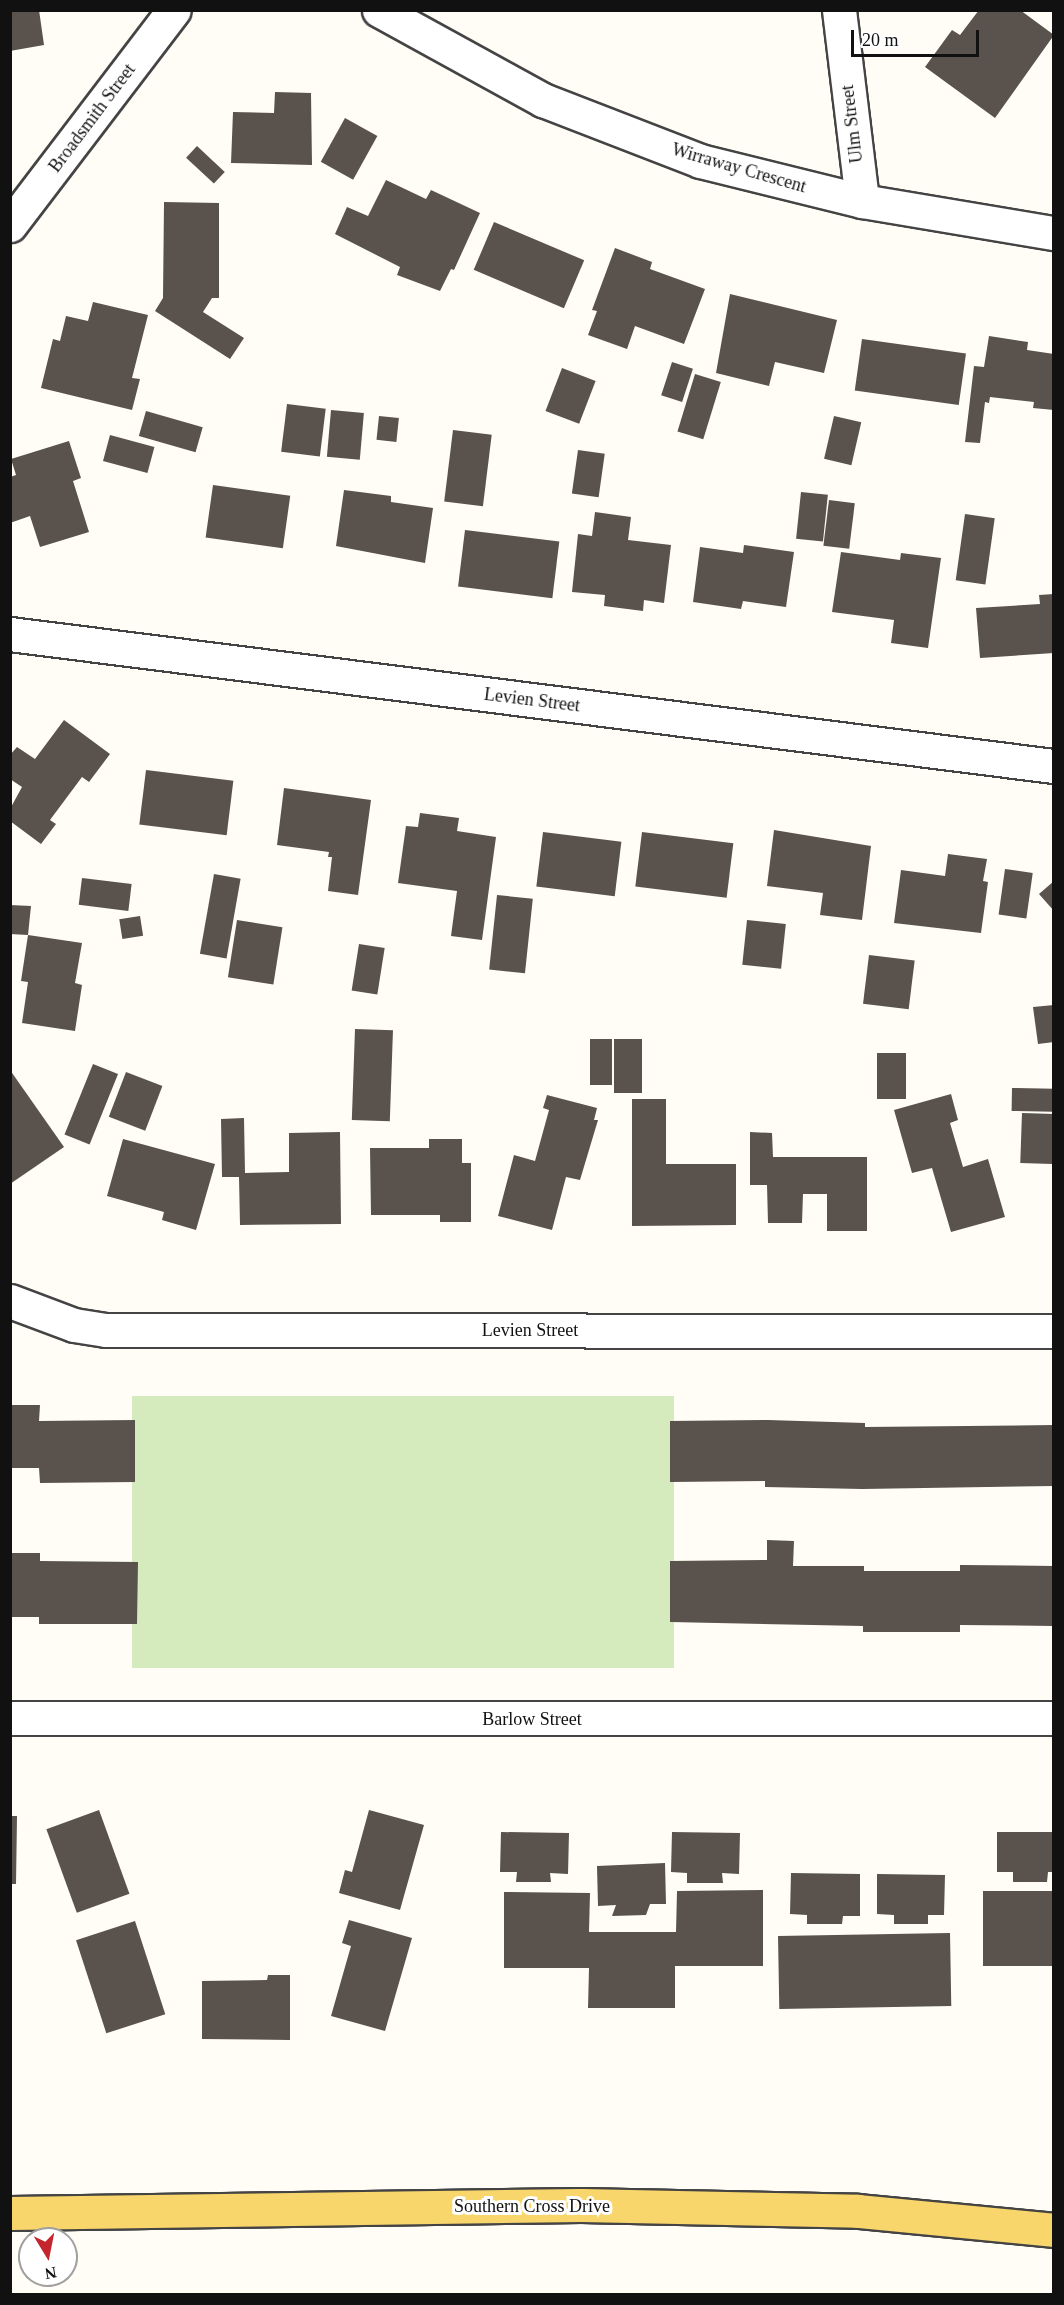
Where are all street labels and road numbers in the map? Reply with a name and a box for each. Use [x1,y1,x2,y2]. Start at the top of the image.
street label: Broadsmith Street [44,59,140,177]
street label: Ulm Street [836,84,868,164]
street label: Wirraway Crescent [669,139,809,197]
street label: Levien Street [483,683,581,717]
street label: Levien Street [482,1319,578,1341]
street label: Barlow Street [482,1708,582,1730]
street label: Southern Cross Drive [454,2195,610,2217]

